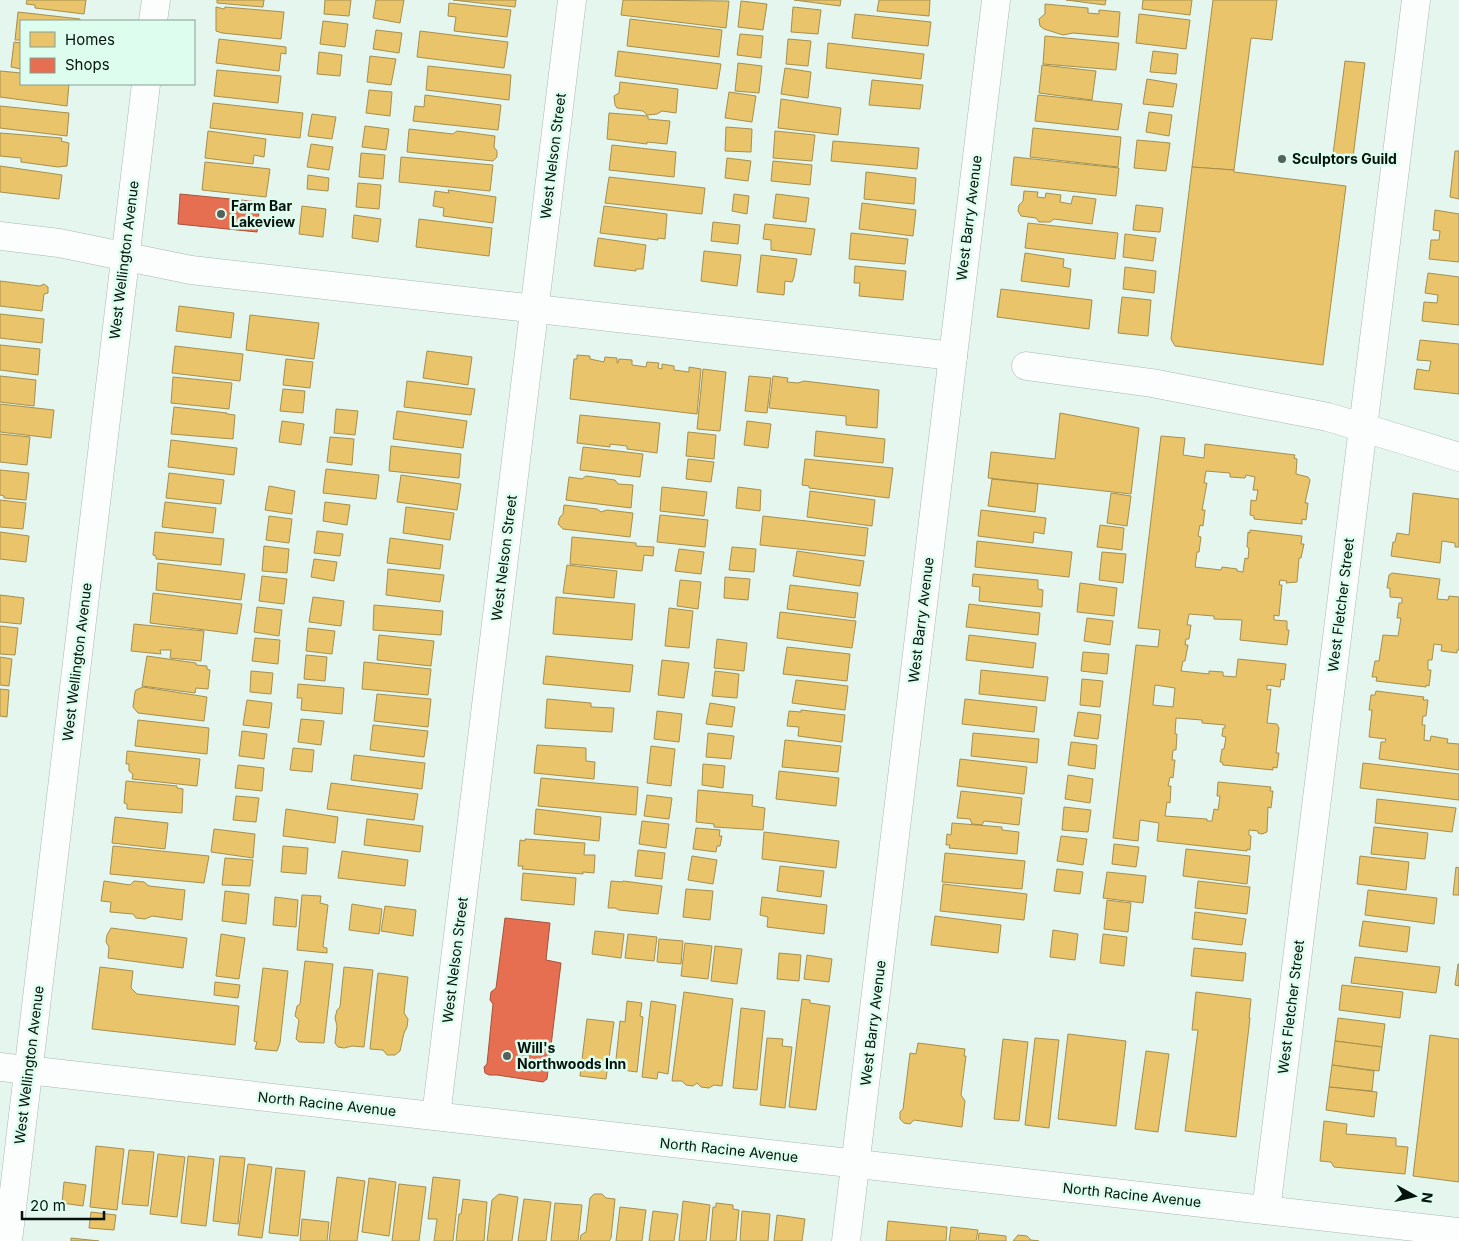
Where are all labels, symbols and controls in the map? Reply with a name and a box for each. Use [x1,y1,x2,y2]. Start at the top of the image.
legend [20,20,195,85]
text: Homes [65,30,115,49]
text: Shops [65,55,110,74]
street label: West Nelson Street [536,92,569,220]
place label: Sculptors Guild [1292,150,1397,167]
marker: Sculptors Guild [1276,153,1288,165]
street label: West Barry Avenue [952,154,985,282]
street label: West Wellington Avenue [105,180,142,340]
place label: Farm Bar Lakeview [231,197,295,230]
marker: Farm Bar Lakeview [215,208,227,220]
street label: West Nelson Street [487,494,520,622]
street label: West Fletcher Street [1324,537,1357,673]
street label: West Barry Avenue [904,556,937,684]
street label: West Wellington Avenue [58,582,95,742]
street label: West Nelson Street [438,896,471,1024]
street label: West Fletcher Street [1274,939,1307,1075]
street label: West Barry Avenue [856,959,889,1087]
street label: West Wellington Avenue [10,985,47,1145]
place label: Will's Northwoods Inn [517,1039,626,1072]
marker: Will's Northwoods Inn [501,1050,513,1062]
street label: North Racine Avenue [257,1088,397,1119]
street label: North Racine Avenue [659,1134,799,1165]
north arrow [1389,1171,1439,1221]
street label: North Racine Avenue [1062,1179,1202,1210]
scale bar [22,1188,105,1220]
text: N [1418,1191,1437,1204]
text: 20 m [30,1196,66,1215]

